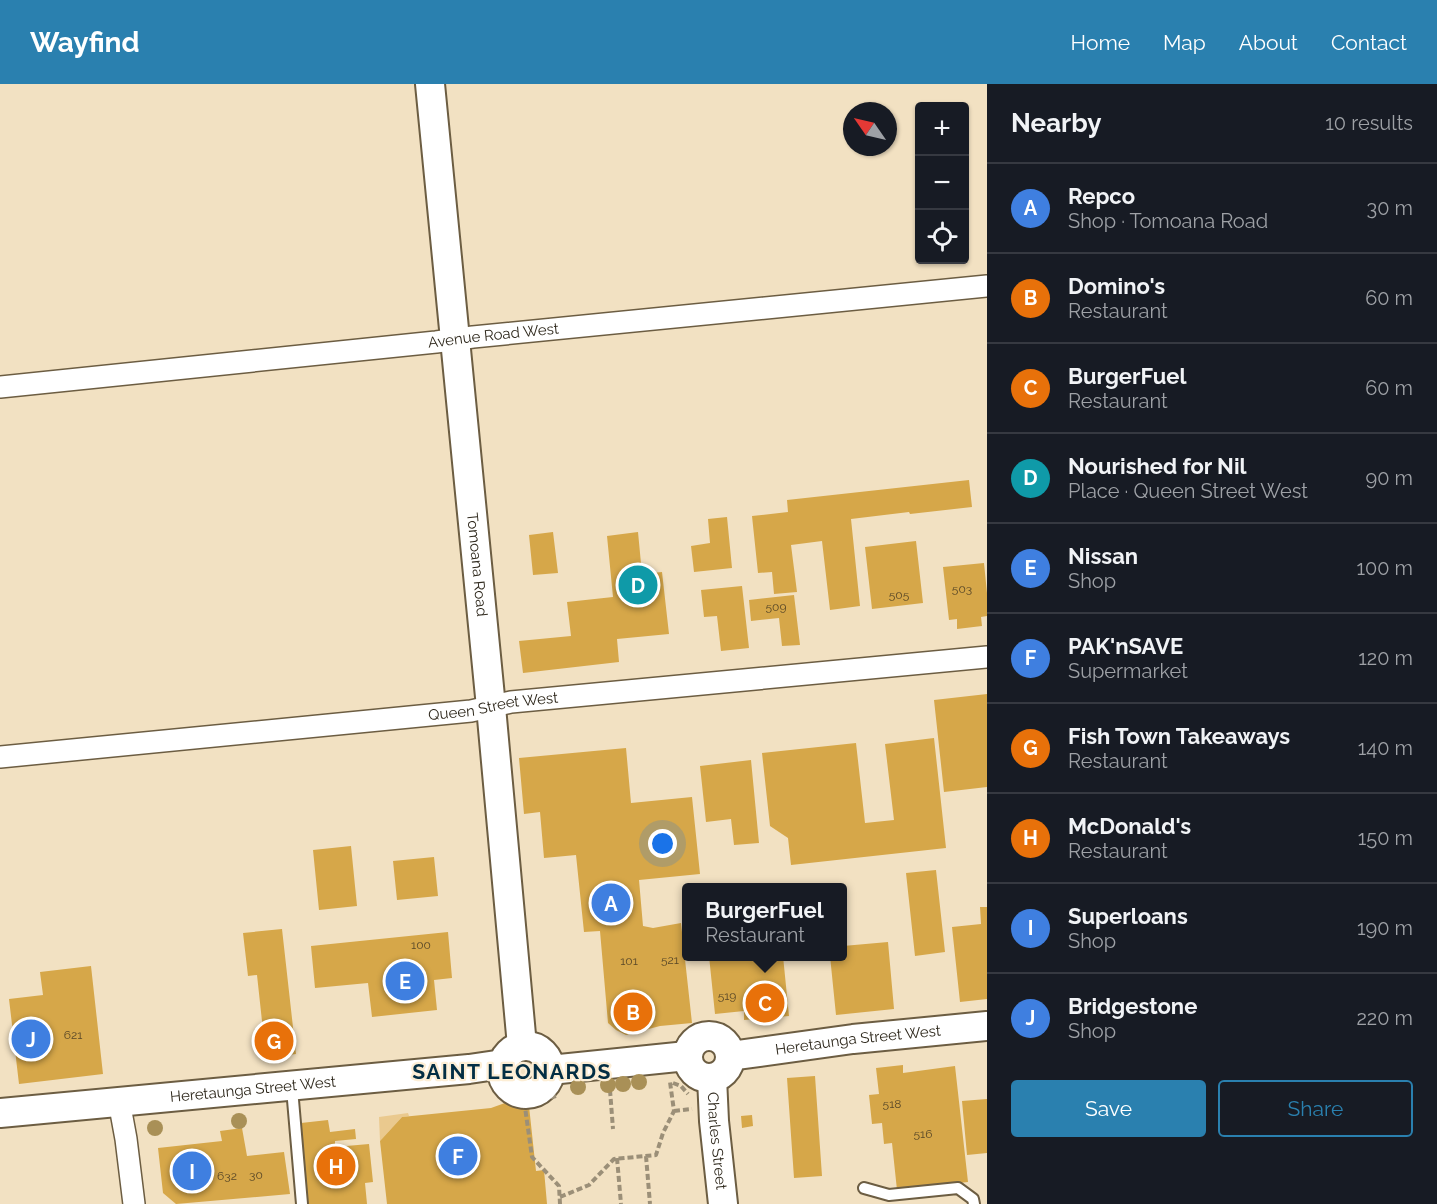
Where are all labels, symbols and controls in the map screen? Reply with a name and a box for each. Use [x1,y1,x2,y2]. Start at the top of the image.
text: Wayfind [30,26,140,59]
text: Home [1071,30,1130,55]
text: Map [1163,30,1206,55]
text: About [1239,30,1298,55]
text: Contact [1331,30,1407,55]
north arrow [843,102,897,156]
map controls [915,102,969,264]
button: + [915,102,969,156]
text: Nearby [1011,108,1101,138]
text: 10 results [1325,111,1413,135]
button: − [915,156,969,210]
text: Repco [1068,183,1135,209]
text: A [1024,196,1037,220]
text: 30 m [1367,196,1413,220]
text: Shop · Tomoana Road [1068,209,1268,233]
button: locate [915,210,969,264]
text: Domino's [1068,273,1165,299]
text: B [1024,286,1037,310]
text: 60 m [1365,286,1413,310]
text: Restaurant [1068,299,1168,323]
street label: Avenue Road West [427,320,560,352]
text: BurgerFuel [1068,363,1186,389]
text: C [1024,376,1037,400]
text: 60 m [1365,376,1413,400]
text: Restaurant [1068,389,1168,413]
text: Nourished for Nil [1068,453,1246,479]
text: D [1023,466,1038,490]
text: 90 m [1366,466,1413,490]
text: Place · Queen Street West [1068,479,1308,503]
street label: Tomoana Road [463,512,491,617]
text: Nissan [1068,543,1138,569]
text: E [1024,556,1037,580]
text: 100 m [1356,556,1413,580]
pin: D [618,562,658,608]
text: Shop [1068,569,1116,593]
house number: 503 [952,582,972,596]
house number: 505 [889,588,910,602]
house number: 509 [766,600,786,614]
text: PAK'nSAVE [1068,633,1183,659]
text: F [1025,646,1036,670]
text: 120 m [1358,646,1413,670]
text: Supermarket [1068,659,1188,683]
street label: Queen Street West [428,689,559,724]
text: Fish Town Takeaways [1068,723,1290,749]
text: G [1023,736,1038,760]
text: 140 m [1358,736,1413,760]
text: Restaurant [1068,749,1168,773]
text: McDonald's [1068,813,1191,839]
text: H [1023,826,1038,850]
text: 150 m [1358,826,1413,850]
your location [648,829,677,858]
text: Restaurant [1068,839,1168,863]
pin: A [592,880,630,926]
popup [682,883,847,961]
text: BurgerFuel [705,897,824,923]
text: Superloans [1068,903,1188,929]
text: I [1028,916,1033,940]
text: 190 m [1357,916,1413,940]
text: Restaurant [705,923,805,947]
text: Shop [1068,929,1116,953]
house number: 100 [411,938,431,952]
house number: 521 [661,953,679,967]
house number: 101 [620,954,638,968]
pin: E [386,958,424,1004]
pin: C [746,980,784,1026]
house number: 519 [718,989,736,1003]
pin: B [614,990,652,1034]
text: Bridgestone [1068,993,1197,1019]
text: J [1026,1006,1035,1030]
text: 220 m [1356,1006,1413,1030]
pin: J [12,1016,51,1062]
pin: G [254,1018,294,1064]
text: Shop [1068,1019,1116,1043]
street label: Heretaunga Street West [774,1022,942,1059]
house number: 621 [64,1028,82,1042]
district label: SAINT LEONARDS [412,1059,612,1084]
street label: Heretaunga Street West [169,1073,337,1106]
button: Save [1011,1080,1206,1137]
button: Share [1218,1080,1413,1137]
street label: Charles Street [704,1092,730,1191]
house number: 518 [883,1097,901,1111]
house number: 516 [914,1127,932,1141]
pin: F [438,1134,478,1178]
pin: H [316,1144,356,1188]
pin: I [172,1148,212,1194]
house number: 30 [249,1168,263,1182]
house number: 632 [217,1169,237,1183]

